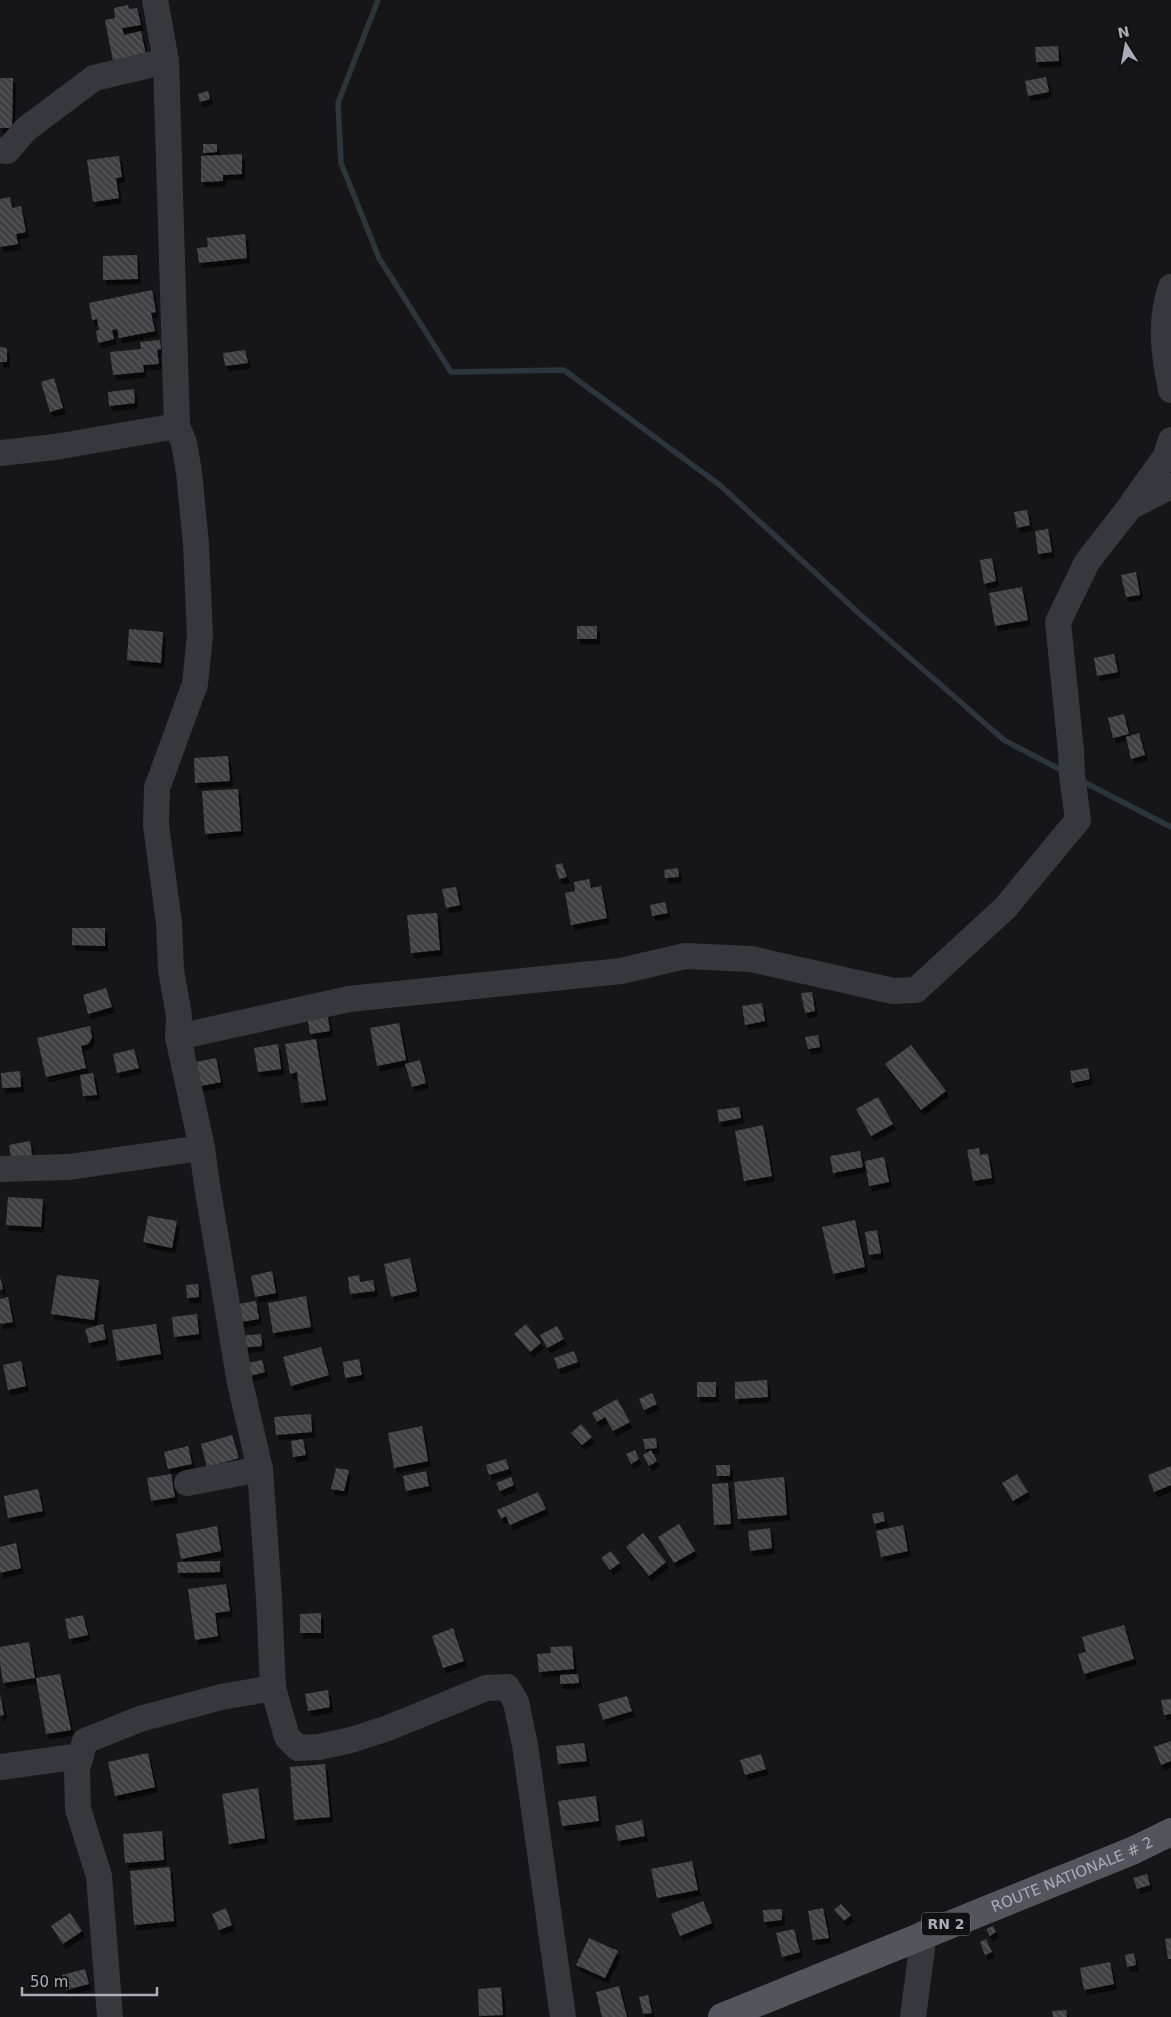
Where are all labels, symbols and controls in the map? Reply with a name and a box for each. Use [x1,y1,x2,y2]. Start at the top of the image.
north arrow [1101,20,1151,70]
text: N [1116,23,1131,41]
street label: ROUTE NATIONALE # 2 [989,1833,1156,1916]
road number: RN 2 [922,1912,970,1936]
scale bar [22,1964,158,1996]
text: 50 m [30,1973,68,1991]

